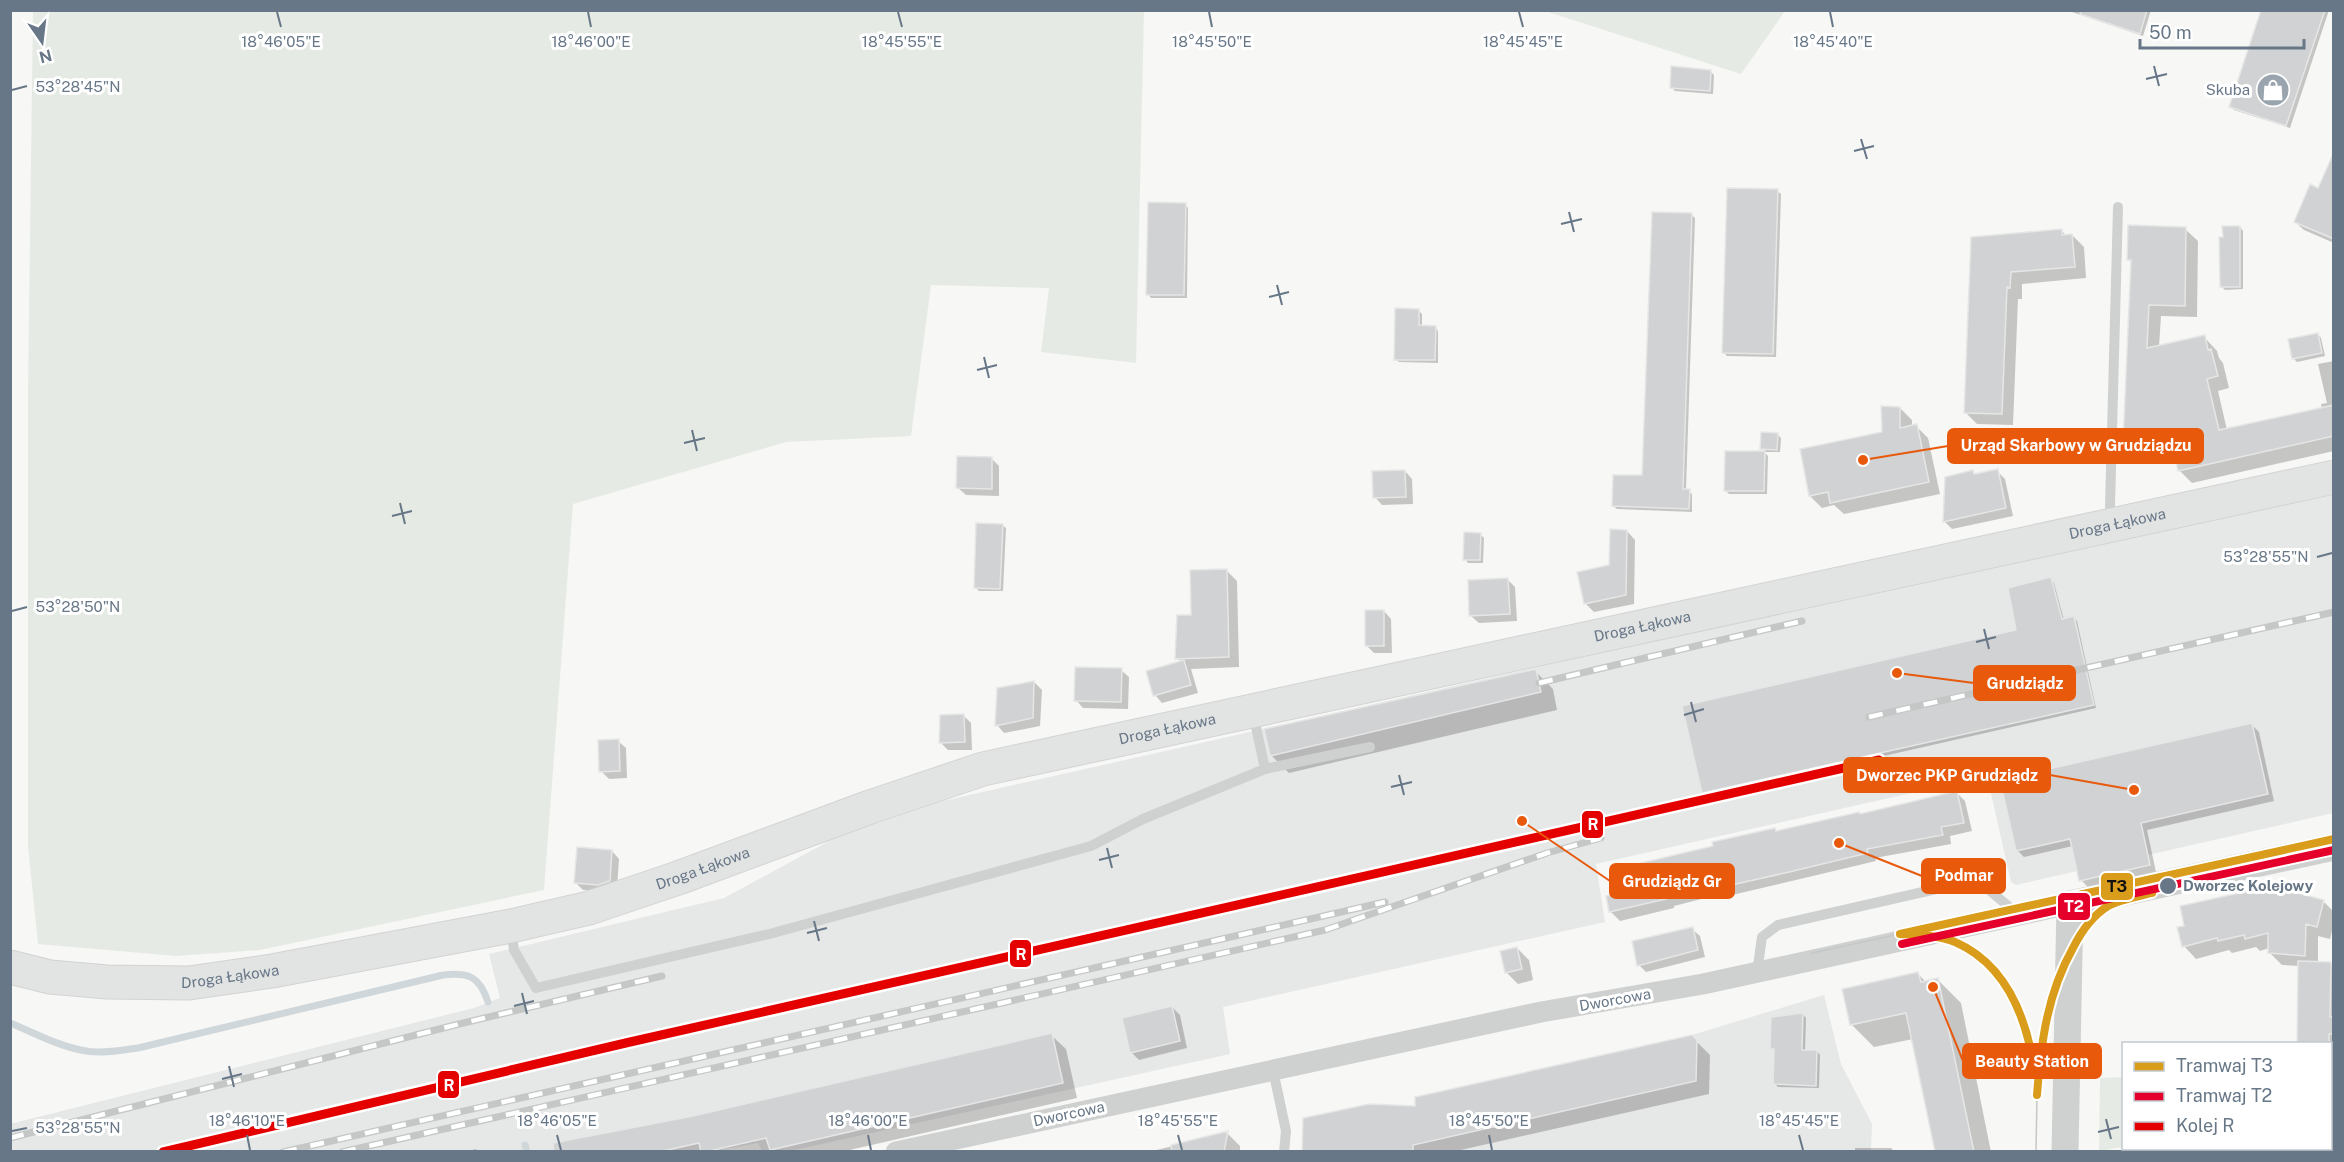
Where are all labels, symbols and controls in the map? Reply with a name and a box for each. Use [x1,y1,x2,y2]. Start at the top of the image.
north arrow [12,12,72,72]
scale bar [2140,12,2304,50]
text: 50 m [2149,22,2192,43]
text: 18°46'05"E [241,33,321,50]
text: 18°46'00"E [551,33,631,50]
text: 18°45'55"E [862,33,942,50]
text: 18°45'50"E [1172,33,1252,50]
text: 18°45'45"E [1483,33,1563,50]
text: 18°45'40"E [1793,33,1873,50]
text: N [37,45,54,67]
shop icon: Skuba [2255,72,2291,108]
text: 53°28'45"N [36,78,120,95]
place label: Skuba [2206,81,2250,98]
callout: Urząd Skarbowy w Grudziądzu [1948,429,2203,463]
text: Urząd Skarbowy w Grudziądzu [1960,436,2192,455]
street label: Droga Łąkowa [2067,505,2167,542]
text: 53°28'55"N [2223,548,2309,565]
text: 53°28'50"N [36,598,120,615]
street label: Droga Łąkowa [1592,607,1692,645]
callout: Grudziądz [1974,666,2075,700]
text: Grudziądz [1987,674,2064,693]
street label: Droga Łąkowa [1117,710,1217,747]
callout: Dworzec PKP Grudziądz [1844,758,2050,792]
text: Dworzec PKP Grudziądz [1856,766,2038,785]
line badge: R [1581,810,1604,839]
text: R [1587,815,1599,834]
street label: Droga Łąkowa [653,843,752,893]
callout: Podmar [1922,859,2005,893]
callout: Grudziądz Gr [1610,864,1734,898]
text: Podmar [1934,866,1994,885]
text: Grudziądz Gr [1622,872,1722,891]
line badge: T3 [2100,872,2134,901]
marker: Dworzec Kolejowy [2158,876,2178,896]
text: T3 [2107,877,2127,896]
place label: Dworzec Kolejowy [2183,877,2314,894]
line badge: T2 [2057,892,2091,921]
text: T2 [2064,897,2084,916]
line badge: R [1009,939,1032,968]
text: R [1015,945,1027,964]
street label: Droga Łąkowa [181,961,280,991]
street label: Dworcowa [1578,985,1652,1014]
legend [2122,1042,2332,1150]
callout: Beauty Station [1963,1044,2101,1078]
text: Beauty Station [1975,1052,2089,1071]
text: Tramwaj T3 [2176,1055,2273,1076]
line badge: R [437,1070,460,1099]
text: R [443,1076,455,1095]
text: Tramwaj T2 [2176,1085,2272,1106]
street label: Dworcowa [1032,1098,1106,1129]
text: 18°46'10"E [209,1112,285,1129]
text: 18°46'05"E [517,1112,597,1129]
text: 18°46'00"E [828,1112,908,1129]
text: 18°45'55"E [1138,1112,1218,1129]
text: 18°45'50"E [1449,1112,1529,1129]
text: 18°45'45"E [1759,1112,1839,1129]
text: Kolej R [2176,1115,2234,1136]
text: 53°28'55"N [35,1119,121,1136]

